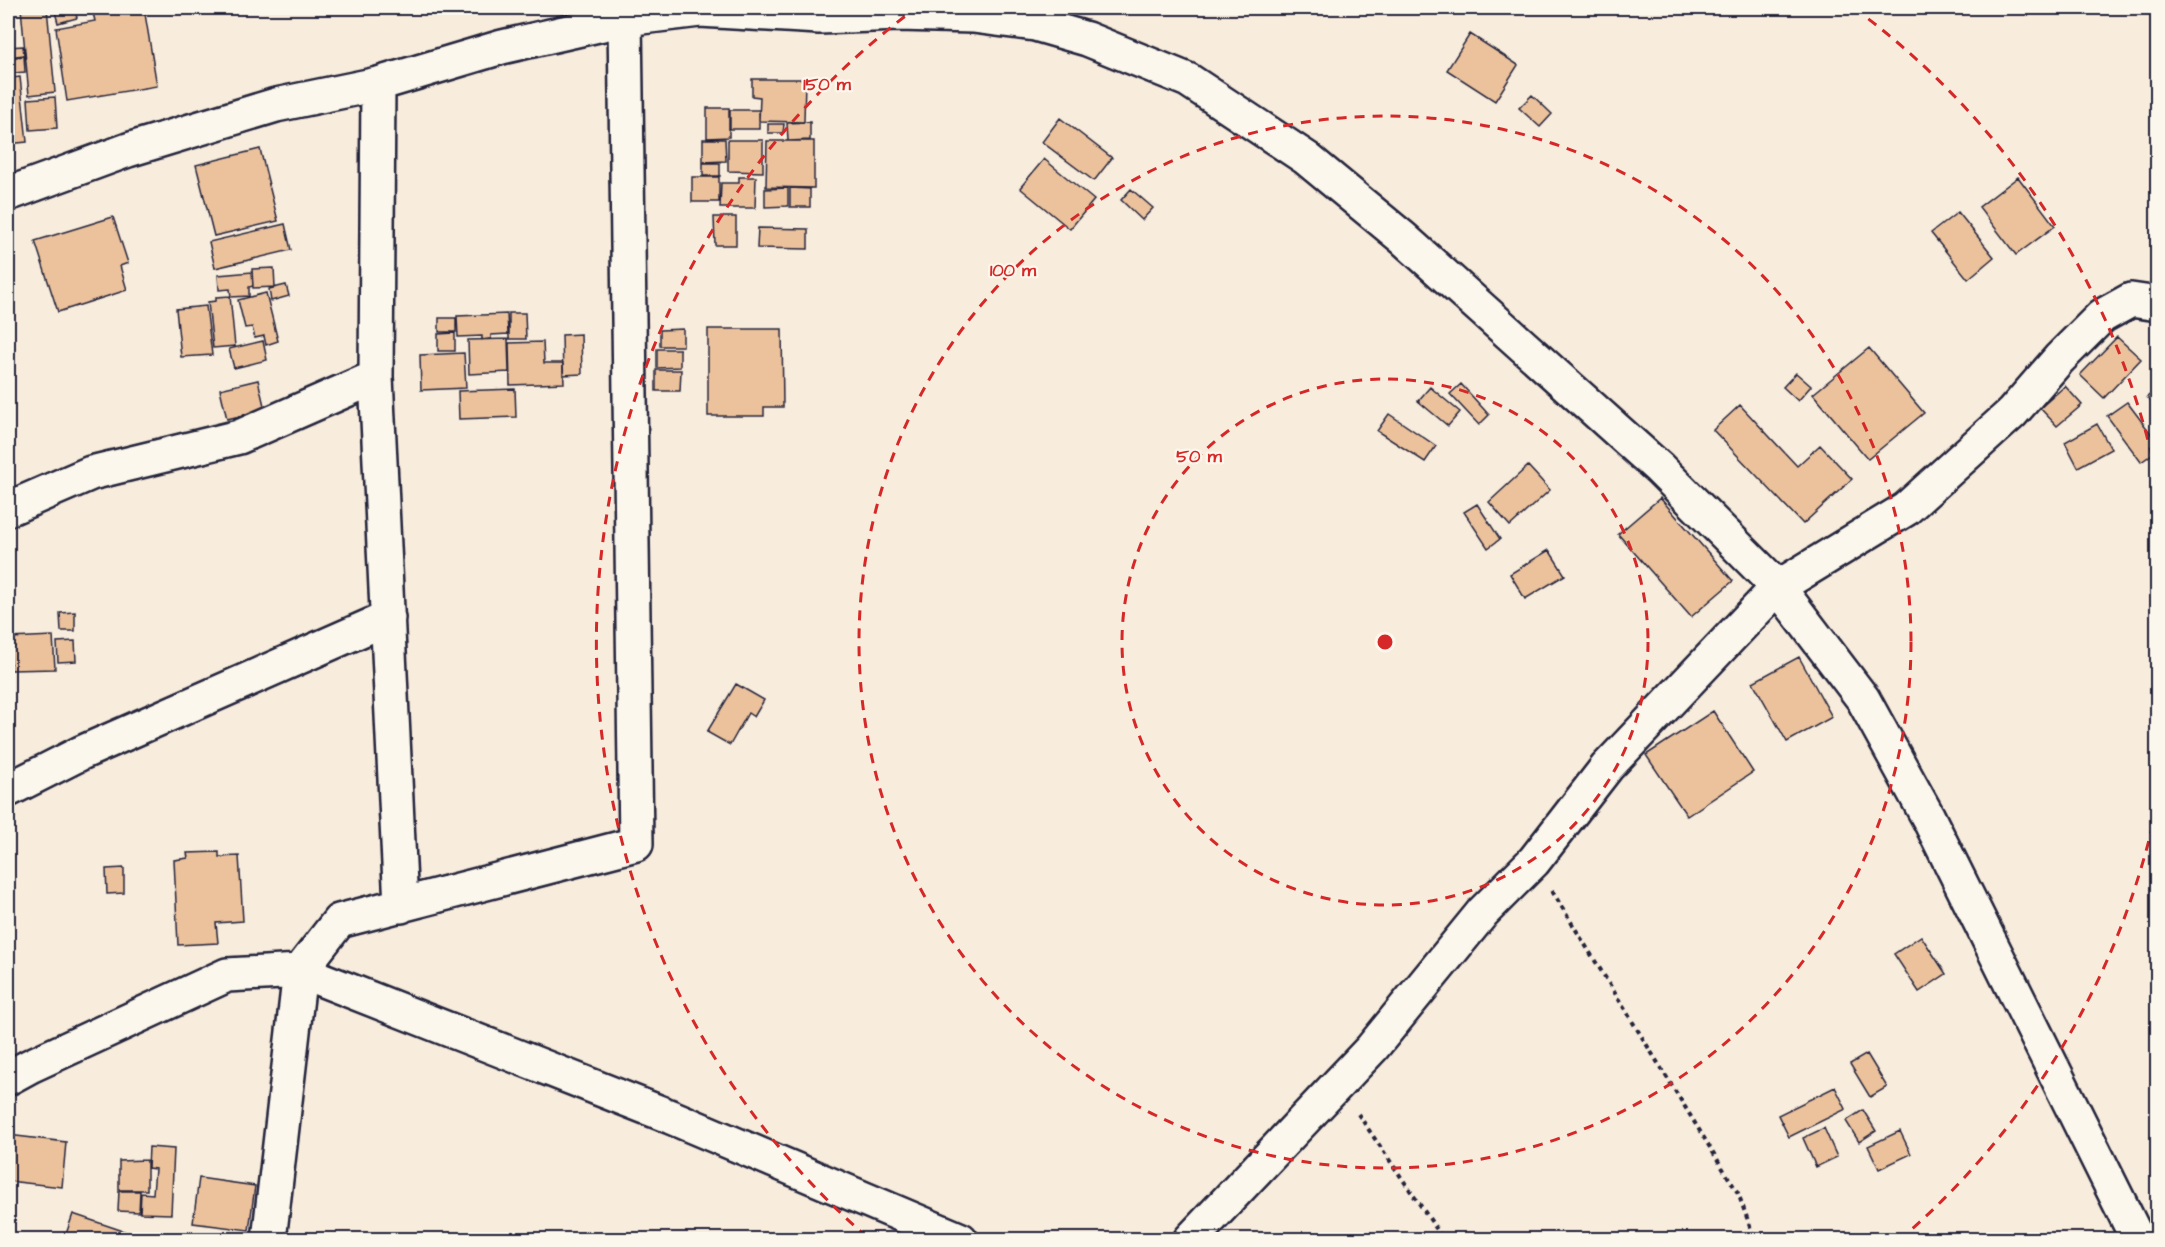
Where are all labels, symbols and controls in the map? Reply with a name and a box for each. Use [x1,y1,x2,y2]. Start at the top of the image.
text: 150 m [803,72,852,97]
text: 100 m [990,258,1037,283]
text: 50 m [1176,444,1223,469]
centre of rings [1375,632,1395,652]

